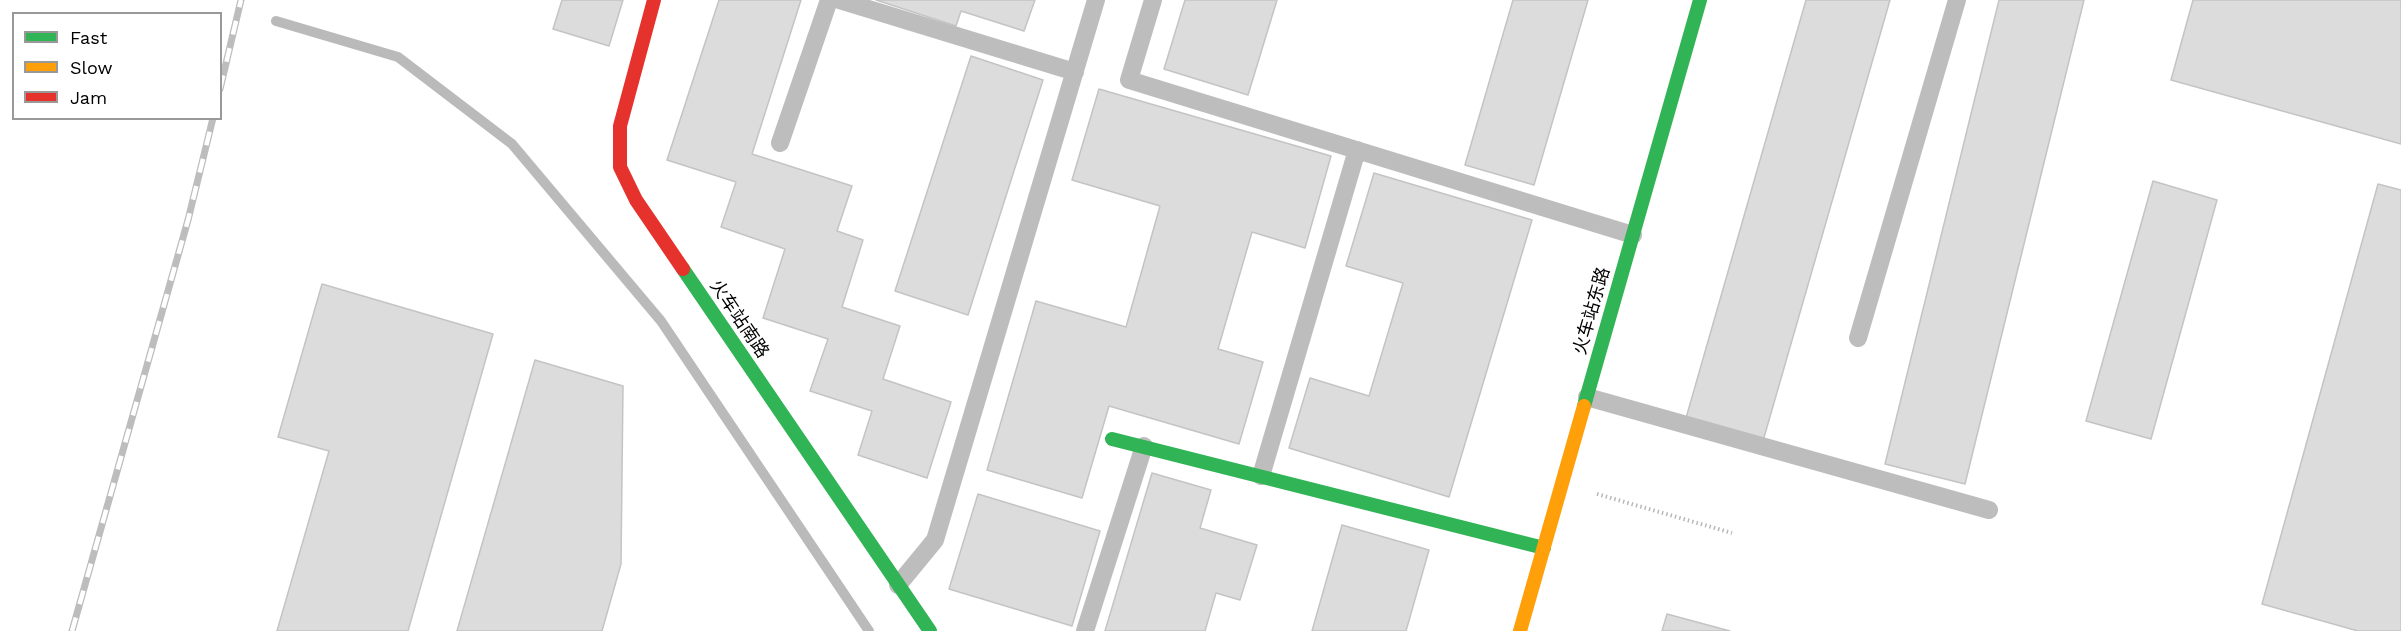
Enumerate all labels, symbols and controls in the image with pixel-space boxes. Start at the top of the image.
legend [12,12,222,120]
text: Fast [70,27,107,48]
text: Slow [70,57,113,78]
text: Jam [70,87,107,108]
street label: 火车站东路 [1569,265,1615,357]
street label: 火车站南路 [705,276,773,362]

